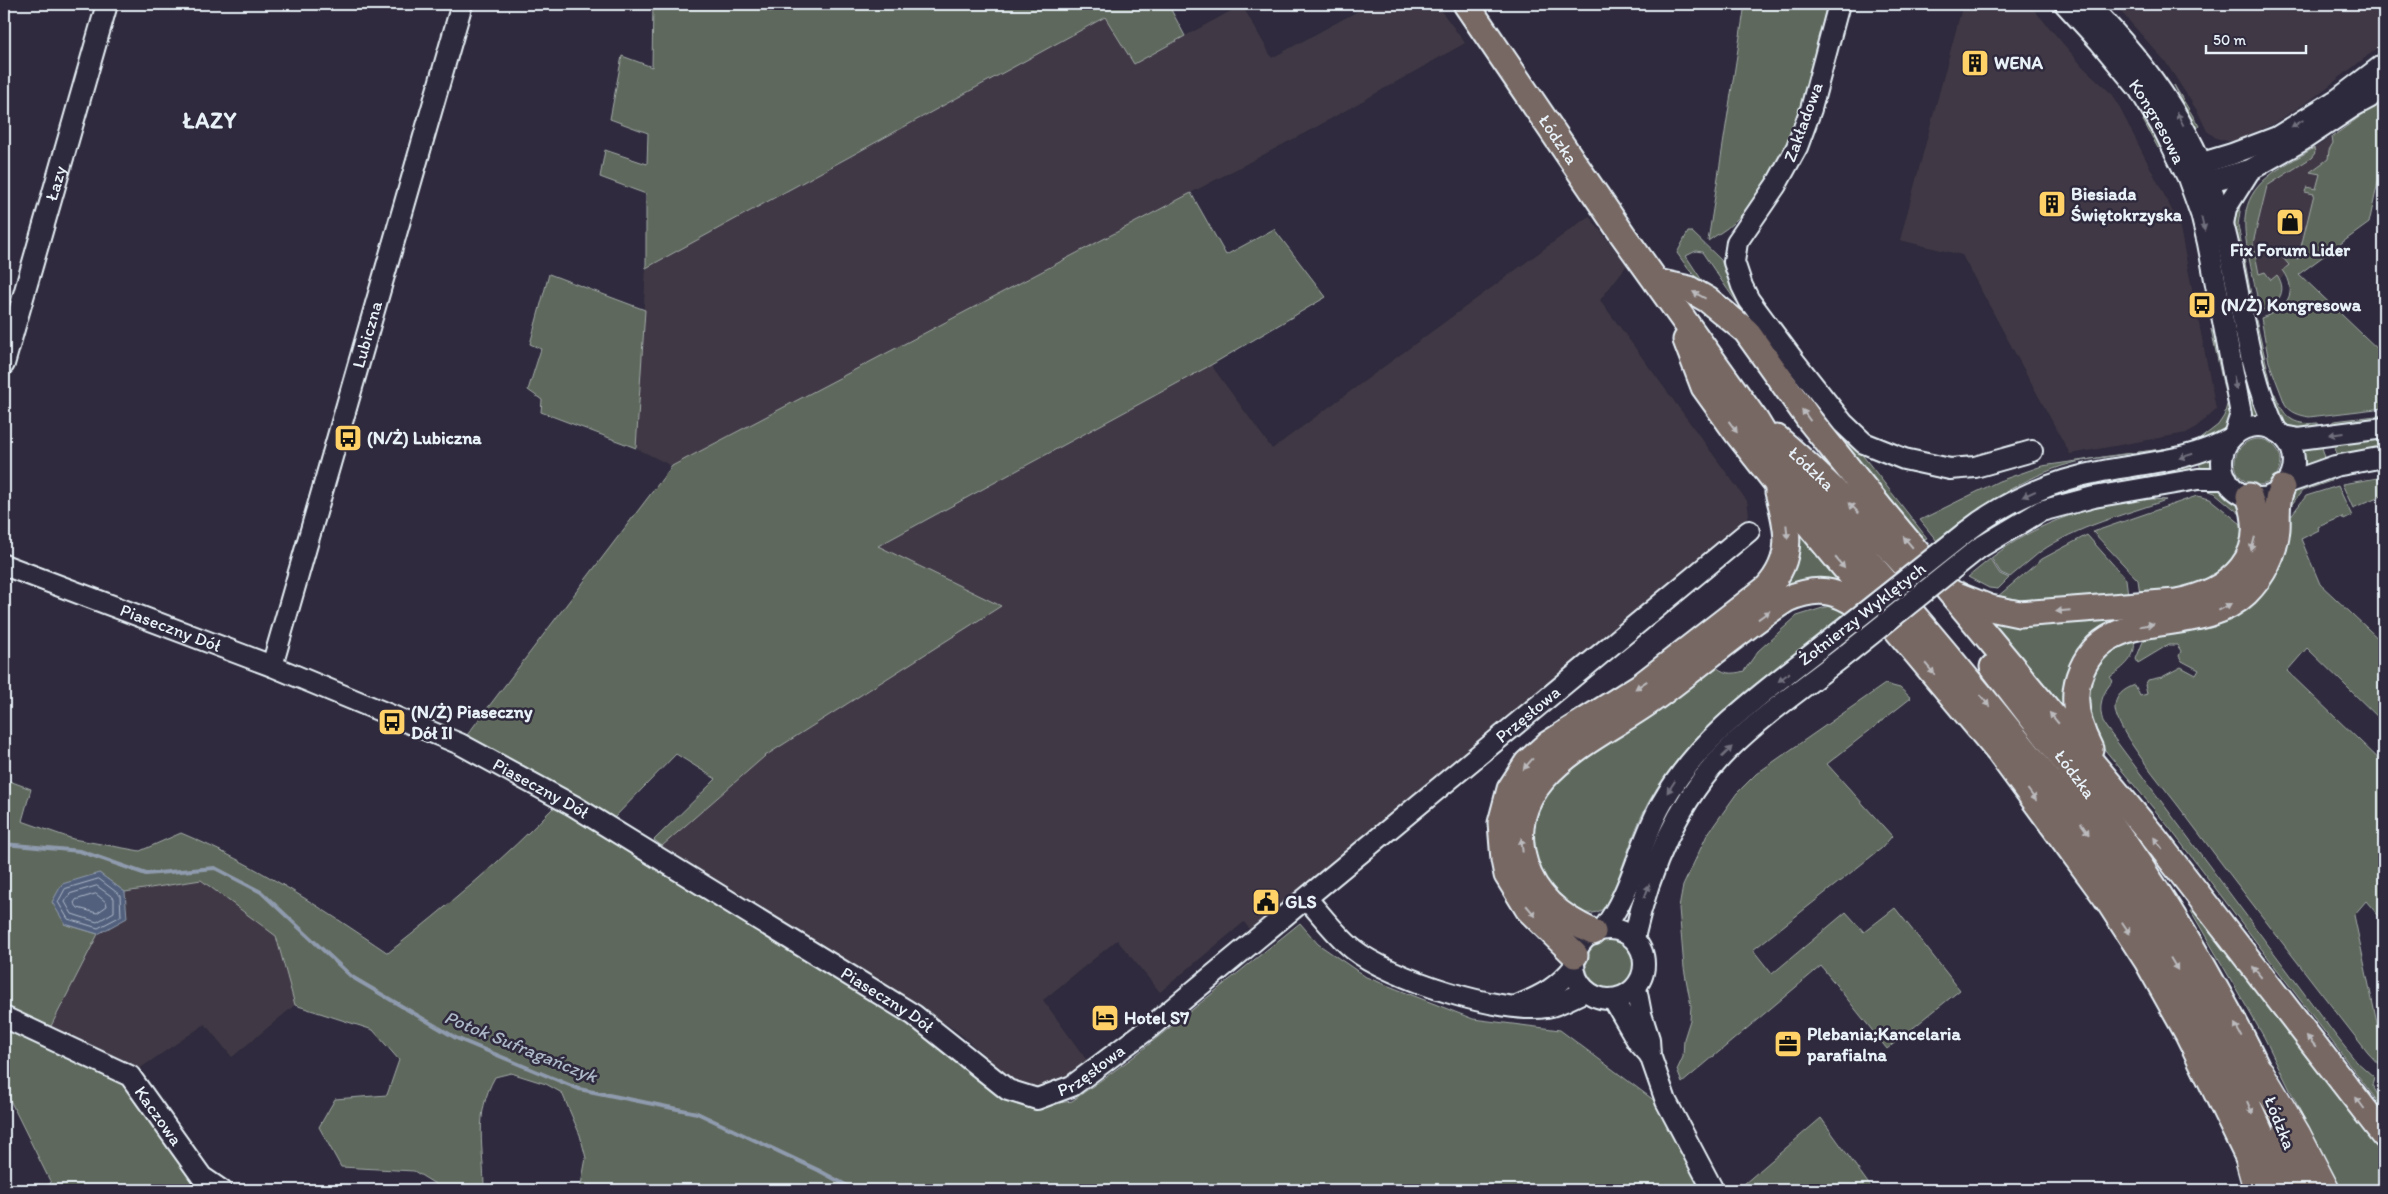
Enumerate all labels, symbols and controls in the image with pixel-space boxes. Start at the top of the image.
scale bar [2206,22,2306,54]
text: 50 m [2213,31,2246,49]
building icon: WENA [1960,48,1990,78]
place label: WENA [1994,52,2043,74]
street label: Kongresowa [2124,74,2190,168]
street label: Zakładowa [1778,78,1828,165]
district label: ŁAZY [182,107,237,134]
street label: Łódzka [1534,111,1583,169]
one-way arrow [2176,112,2184,127]
one-way arrow [2290,120,2303,129]
street label: Łazy [40,163,71,203]
place label: Biesiada Świętokrzyska [2071,183,2183,226]
building icon: Biesiada Świętokrzyska [2037,189,2067,219]
shop icon: Fix Forum Lider [2275,207,2305,237]
one-way arrow [2199,217,2207,232]
place label: Fix Forum Lider [2230,239,2351,261]
bus stop icon: (N/Ż) Kongresowa [2187,290,2217,320]
one-way arrow [1692,291,1707,299]
place label: (N/Ż) Kongresowa [2221,294,2362,316]
street label: Lubiczna [347,298,387,371]
one-way arrow [2232,376,2240,392]
one-way arrow [1801,409,1811,422]
one-way arrow [1727,420,1737,433]
bus stop icon: (N/Ż) Lubiczna [333,423,363,453]
place label: (N/Ż) Lubiczna [367,427,482,449]
one-way arrow [2328,430,2344,438]
street label: Łódzka [1784,442,1840,496]
one-way arrow [2179,453,2194,461]
one-way arrow [2022,490,2036,498]
one-way arrow [1848,502,1860,514]
one-way arrow [1783,524,1791,540]
one-way arrow [1903,535,1914,548]
one-way arrow [2248,536,2256,551]
one-way arrow [1835,556,1846,569]
street label: Żołnierzy Wyklętych [1794,557,1930,671]
street label: Piaseczny Dół [117,599,224,657]
one-way arrow [2219,602,2232,611]
one-way arrow [2055,608,2071,616]
one-way arrow [1757,609,1770,620]
one-way arrow [2140,621,2156,629]
one-way arrow [1925,662,1936,675]
one-way arrow [1777,672,1790,682]
one-way arrow [1634,680,1648,690]
street label: Przęsłowa [1491,681,1565,748]
one-way arrow [1980,694,1991,707]
place label: (N/Ż) Piaseczny Dół II [411,701,533,744]
bus stop icon: (N/Ż) Piaseczny Dół II [377,707,407,737]
one-way arrow [2049,711,2060,724]
street label: Łódzka [2050,745,2101,804]
one-way arrow [1721,746,1733,758]
street label: Piaseczny Dół [489,753,593,823]
one-way arrow [1523,757,1534,770]
one-way arrow [1667,781,1676,794]
one-way arrow [2027,788,2038,801]
one-way arrow [2080,822,2090,836]
one-way arrow [2153,836,2163,850]
one-way arrow [1518,837,1526,853]
one-way arrow [1644,884,1651,899]
public building icon: GLS [1251,887,1281,917]
place label: GLS [1285,891,1317,913]
one-way arrow [1525,905,1536,918]
one-way arrow [2121,921,2131,935]
one-way arrow [2170,958,2179,971]
street label: Piaseczny Dół [837,962,938,1037]
one-way arrow [2251,966,2262,979]
hotel icon: Hotel S7 [1090,1003,1120,1033]
water label: Potok Sufragańczyk [441,1005,602,1088]
place label: Hotel S7 [1124,1007,1189,1029]
place label: Plebania;Kancelaria parafialna [1806,1023,1961,1066]
one-way arrow [2234,1023,2242,1037]
office icon: Plebania;Kancelaria parafialna [1773,1029,1803,1059]
one-way arrow [2306,1035,2317,1048]
street label: Przęsłowa [1054,1039,1129,1101]
street label: Kaczowa [130,1082,188,1151]
street label: Łódzka [2259,1093,2301,1153]
one-way arrow [2355,1096,2365,1110]
one-way arrow [2246,1101,2254,1115]

